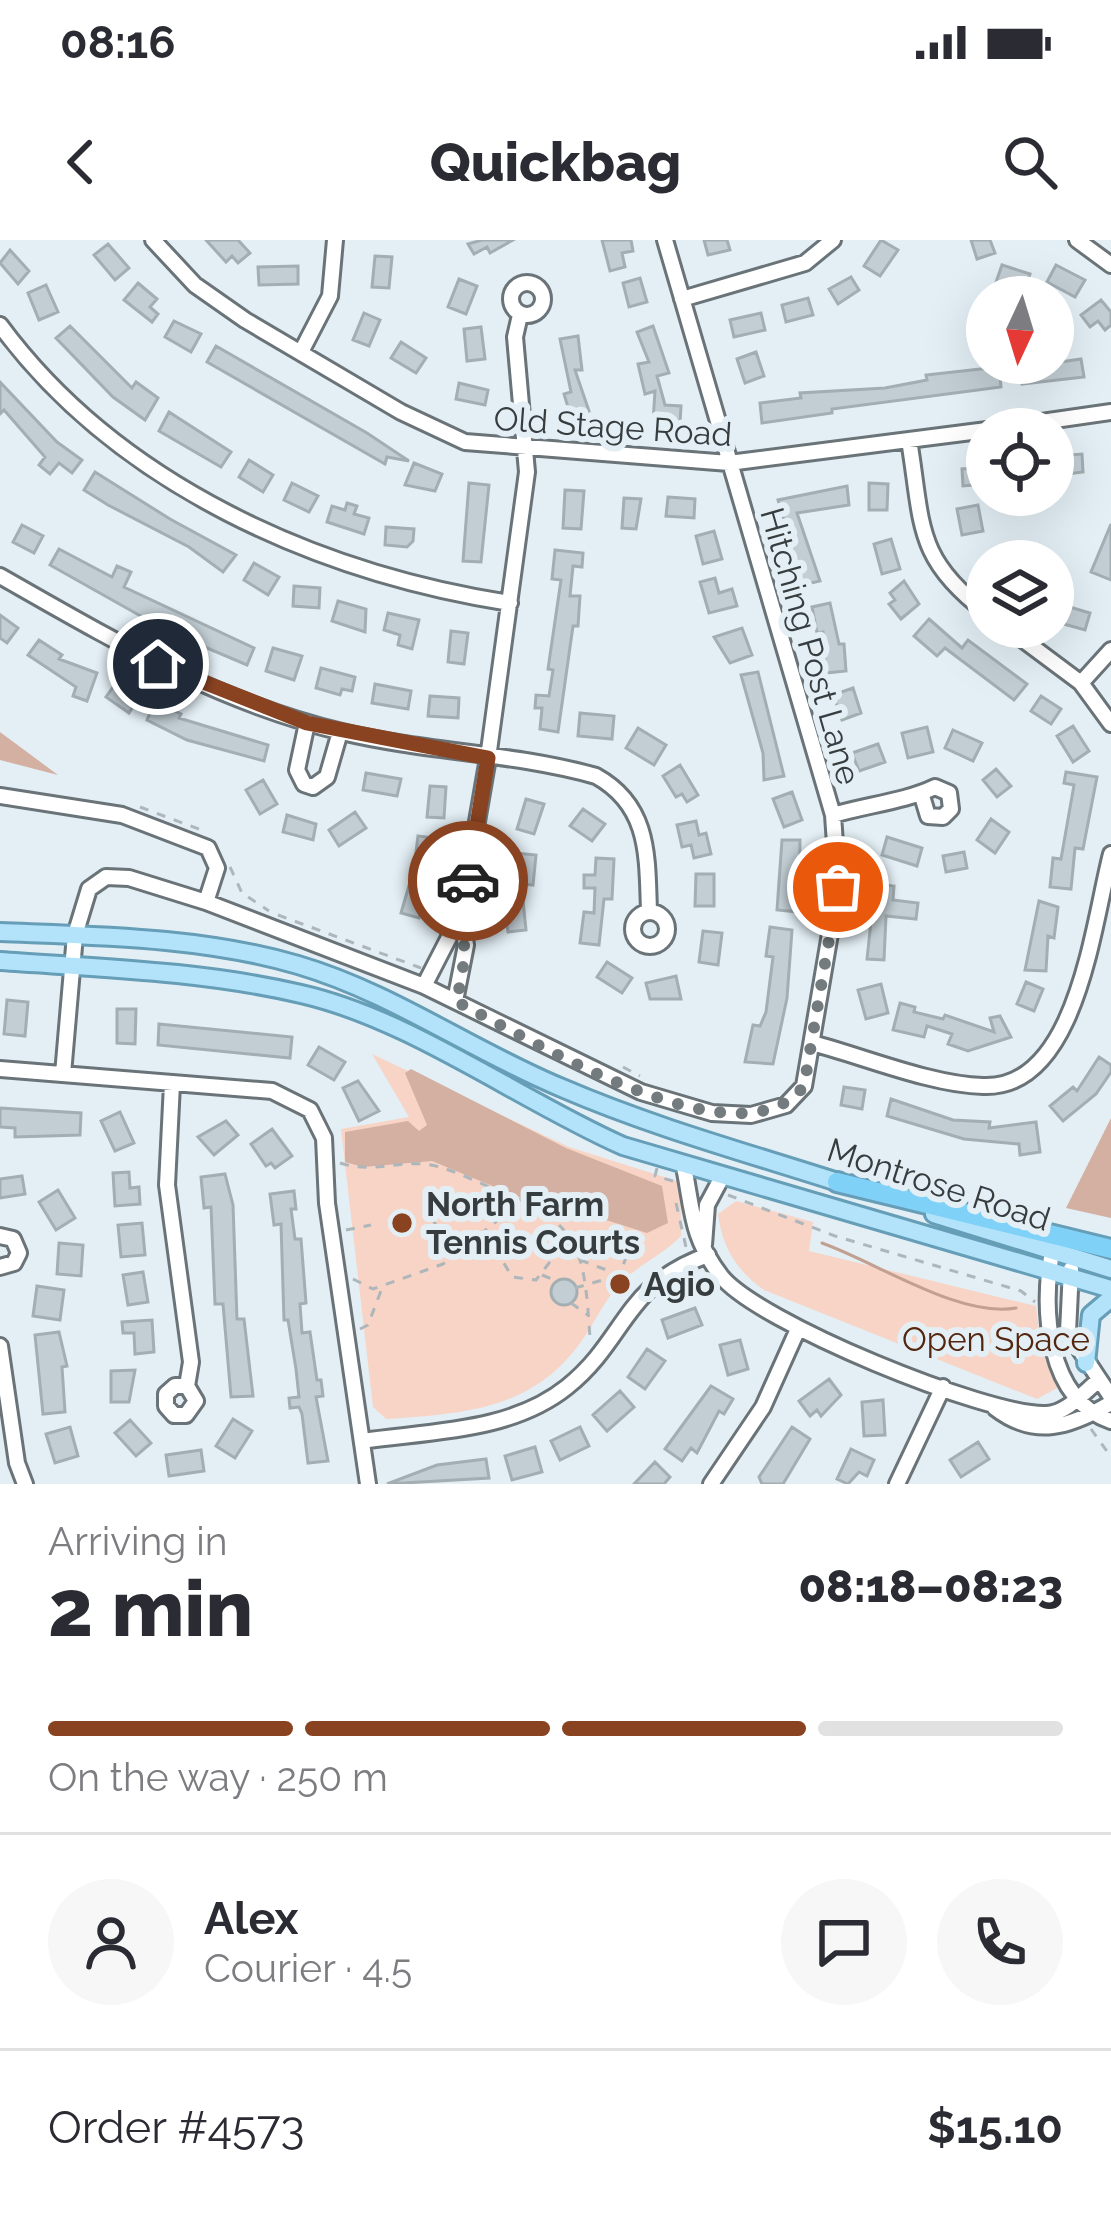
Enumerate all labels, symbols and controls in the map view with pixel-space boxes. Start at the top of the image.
text: 08:16 [60,16,175,69]
icon: back [48,129,114,195]
icon: search [997,129,1063,195]
text: Quickbag [430,130,681,194]
north arrow [966,276,1074,384]
map controls [966,276,1074,648]
street label: Old Stage Road [492,399,733,454]
button: locate [966,408,1074,516]
street label: Hitching Post Lane [752,503,869,789]
button: layers [966,540,1074,648]
pin [107,613,209,715]
icon: home [125,631,191,697]
courier [408,821,528,941]
pin [787,836,889,938]
icon: car [435,848,501,914]
icon: bag [805,854,871,920]
street label: Montrose Road [822,1130,1055,1239]
place label: North Farm Tennis Courts [426,1185,640,1262]
marker: North Farm Tennis Courts [389,1210,415,1236]
place label: Agio [644,1265,715,1304]
marker: Agio [607,1271,633,1297]
park label: Open Space [902,1320,1090,1359]
text: Arriving in [48,1518,228,1564]
text: 08:18–08:23 [798,1560,1063,1613]
text: 2 min [48,1563,253,1654]
text: On the way · 250 m [48,1754,388,1800]
button: person [48,1879,174,2005]
button: chat [781,1879,907,2005]
button: phone [937,1879,1063,2005]
text: Alex [204,1892,298,1945]
text: Courier · 4.5 [204,1945,412,1991]
text: Order #4573 [48,2101,305,2154]
text: $15.10 [927,2101,1063,2154]

